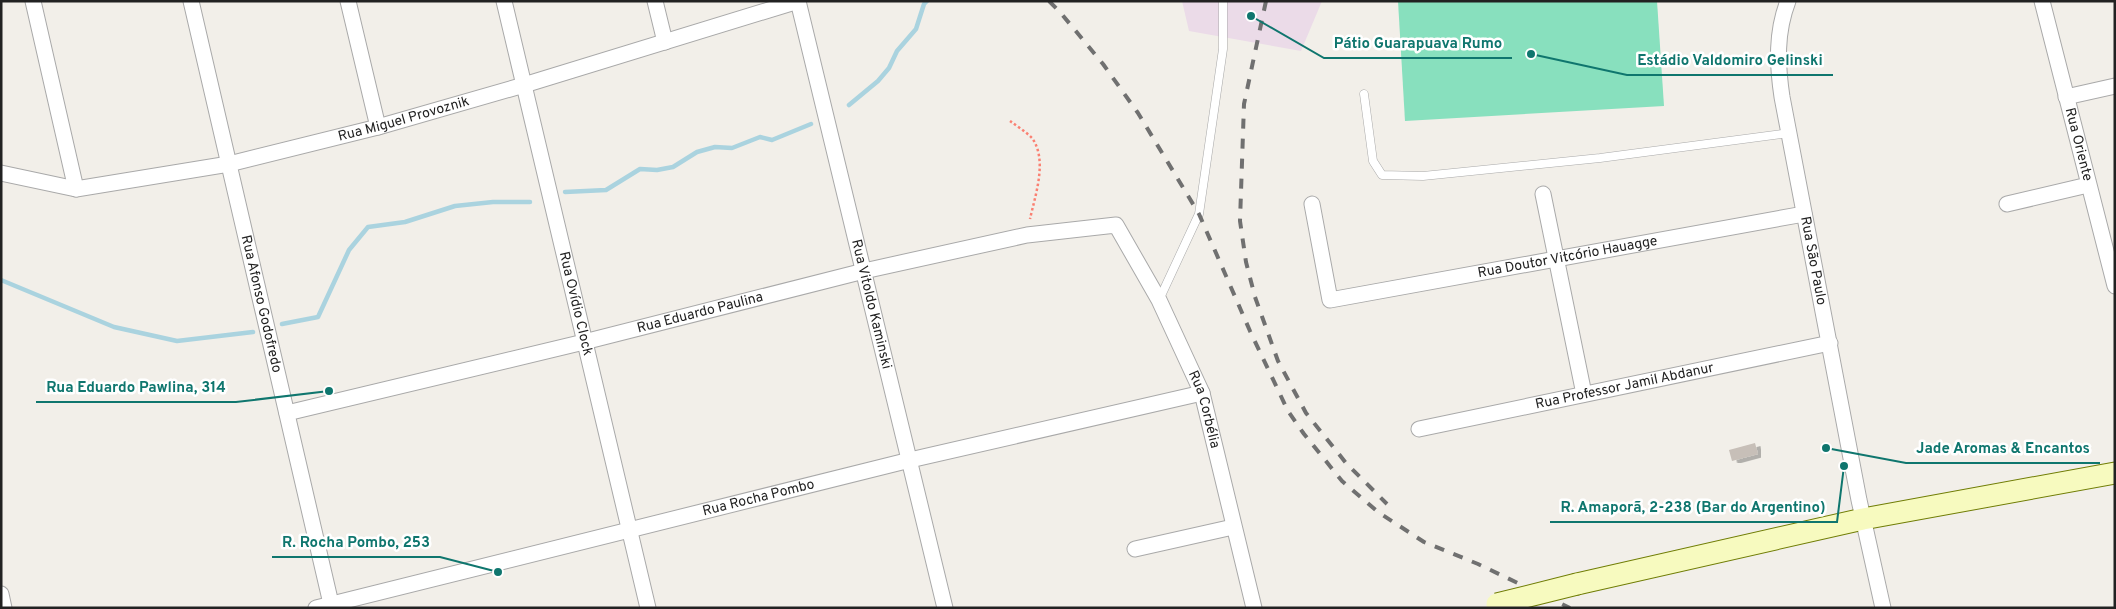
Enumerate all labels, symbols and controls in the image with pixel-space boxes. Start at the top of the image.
callout: Pátio Guarapuava Rumo [1324,28,1512,58]
text: Pátio Guarapuava Rumo [1334,35,1502,54]
callout: Estádio Valdomiro Gelinski [1627,45,1833,75]
text: Estádio Valdomiro Gelinski [1637,52,1823,71]
street label: Rua Miguel Provoznik [336,93,471,145]
street label: Rua Oriente [2061,106,2096,183]
street label: Rua São Paulo [1796,215,1830,307]
street label: Rua Doutor Vitcório Hauagge [1476,232,1659,282]
street label: Rua Afonso Godofredo [237,234,286,375]
street label: Rua Vitoldo Kaminski [848,238,895,371]
street label: Rua Ovídio Clock [555,250,596,357]
street label: Rua Eduardo Paulina [635,288,765,337]
street label: Rua Professor Jamil Abdanur [1534,359,1716,413]
street label: Rua Corbélia [1184,368,1224,450]
callout: Rua Eduardo Pawlina, 314 [36,372,236,402]
text: Rua Eduardo Pawlina, 314 [46,379,226,398]
callout: Jade Aromas & Encantos [1906,433,2100,463]
text: Jade Aromas & Encantos [1916,440,2090,459]
street label: Rua Rocha Pombo [701,476,816,520]
callout: R. Amaporã, 2-238 (Bar do Argentino) [1550,492,1837,522]
text: R. Amaporã, 2-238 (Bar do Argentino) [1560,499,1826,518]
callout: R. Rocha Pombo, 253 [272,527,440,557]
text: R. Rocha Pombo, 253 [282,534,430,553]

